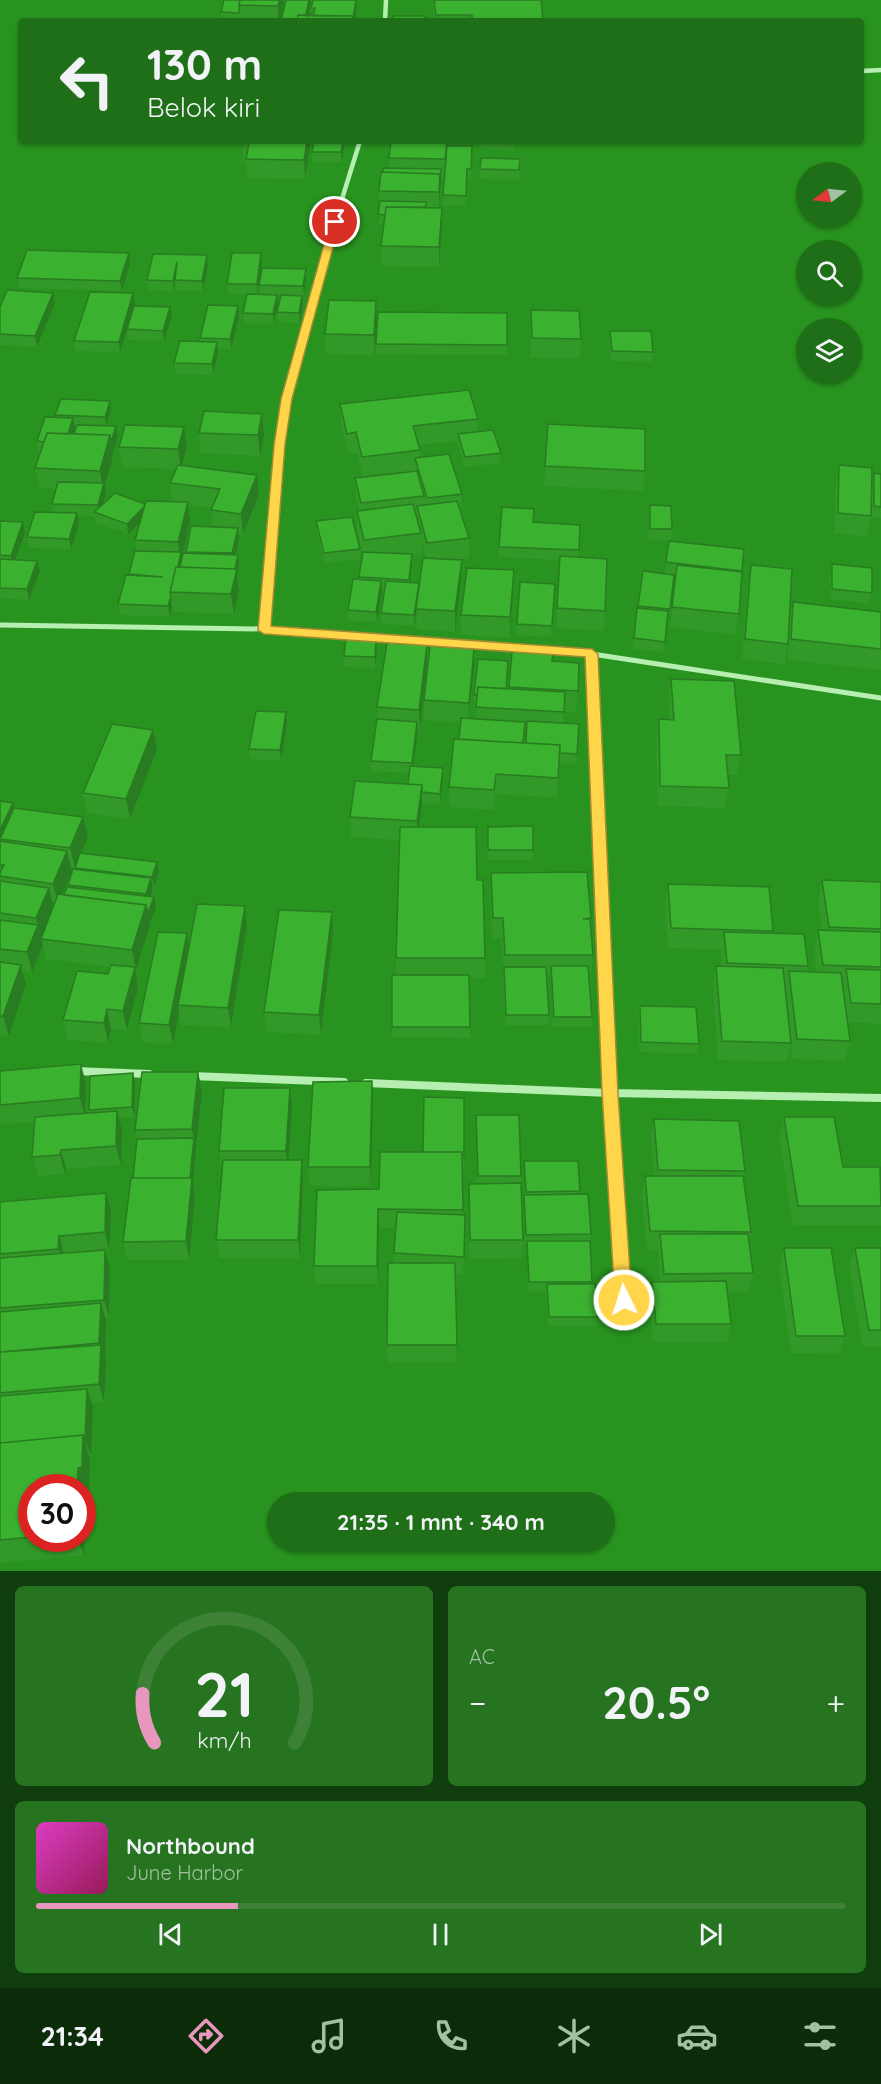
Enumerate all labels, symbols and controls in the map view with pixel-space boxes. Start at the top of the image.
text: 130 m [147,38,262,91]
icon: left [48,42,126,120]
text: Belok kiri [147,90,260,124]
north arrow [796,162,862,228]
map controls [796,162,862,384]
pin [309,196,360,247]
icon: arrive [318,205,351,238]
button: search [796,240,862,306]
button: layers [796,318,862,384]
position arrow [592,1268,656,1332]
speed limit sign: 30 [18,1474,96,1552]
text: 21:35 · 1 mnt · 340 m [337,1508,545,1536]
text: AC [469,1644,495,1669]
text: 21 [194,1655,254,1733]
text: 20.5° [602,1674,710,1730]
text: − [469,1682,486,1723]
text: + [826,1682,845,1723]
text: km/h [197,1727,251,1753]
text: Northbound [126,1832,255,1860]
text: June Harbor [126,1860,243,1885]
icon: previous [154,1918,187,1951]
icon: pause [424,1918,457,1951]
icon: next [694,1918,727,1951]
icon: directions [185,2015,227,2057]
icon: music [308,2015,350,2057]
icon: phone [430,2015,472,2057]
icon: climate [553,2015,595,2057]
icon: car [676,2015,718,2057]
icon: filters [799,2015,841,2057]
text: 21:34 [40,2019,104,2053]

